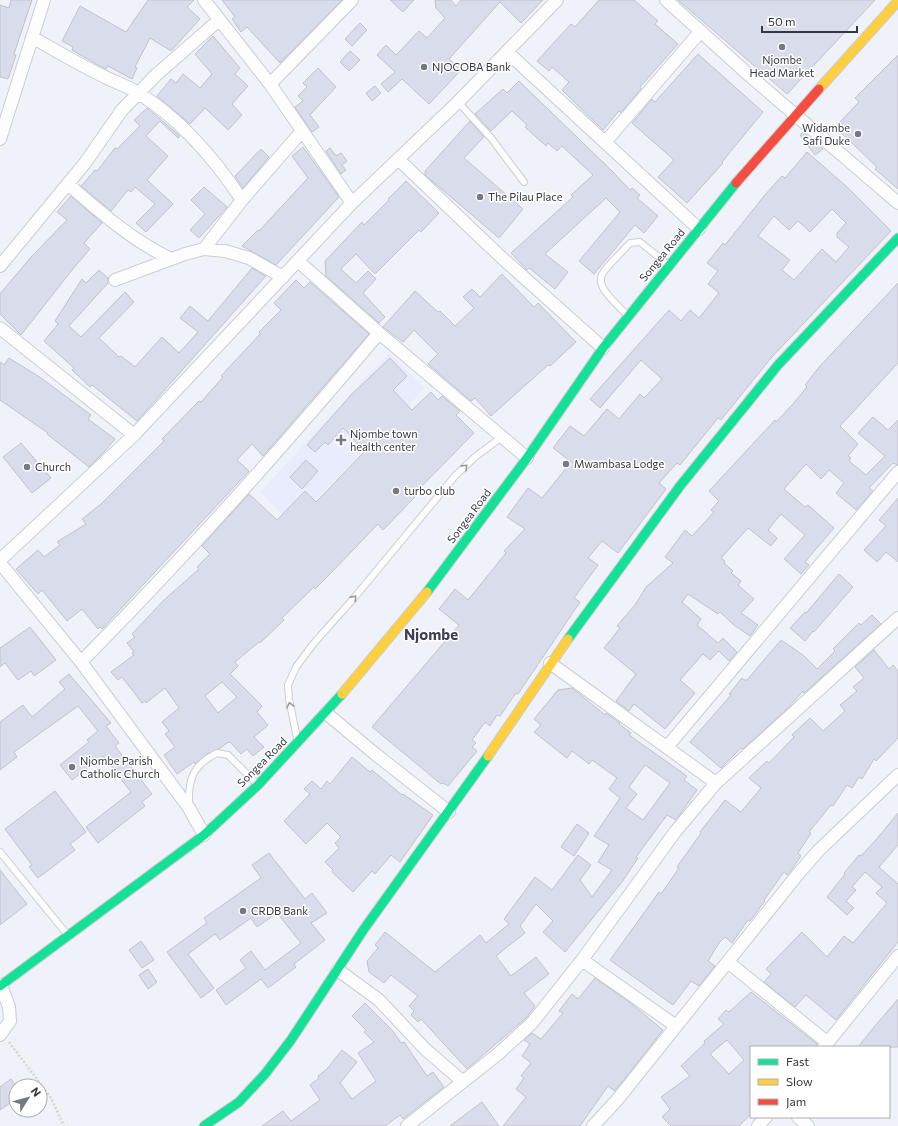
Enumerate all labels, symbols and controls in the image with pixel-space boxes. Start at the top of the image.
scale bar [762,8,857,34]
text: 50 m [768,14,796,28]
marker: Njombe Head Market [777,42,787,52]
place label: Njombe Head Market [750,53,815,79]
place label: NJOCOBA Bank [432,60,511,74]
marker: NJOCOBA Bank [419,62,429,72]
place label: Widambe Safi Duke [802,121,850,147]
marker: Widambe Safi Duke [853,129,863,139]
place label: The Pilau Place [488,190,563,203]
marker: The Pilau Place [475,192,485,202]
street label: Songea Road [636,226,687,284]
place label: Njombe town health center [350,427,418,453]
marker: Njombe town health center [335,434,347,446]
place label: Mwambasa Lodge [574,457,664,470]
marker: Mwambasa Lodge [561,459,571,469]
place label: Church [35,460,71,473]
marker: Church [22,462,32,472]
one-way arrow [460,464,468,472]
place label: turbo club [404,484,455,497]
marker: turbo club [391,486,401,496]
street label: Songea Road [444,486,493,545]
one-way arrow [349,595,356,602]
district label: Njombe [404,625,458,643]
one-way arrow [286,702,295,708]
street label: Songea Road [234,734,289,789]
place label: Njombe Parish Catholic Church [80,754,160,780]
marker: Njombe Parish Catholic Church [67,762,77,772]
place label: CRDB Bank [251,904,308,917]
marker: CRDB Bank [238,906,248,916]
legend [750,1046,890,1118]
text: Fast [786,1054,809,1068]
text: Slow [786,1074,813,1088]
north arrow [8,1078,48,1118]
text: N [29,1084,44,1099]
text: Jam [786,1094,806,1109]

